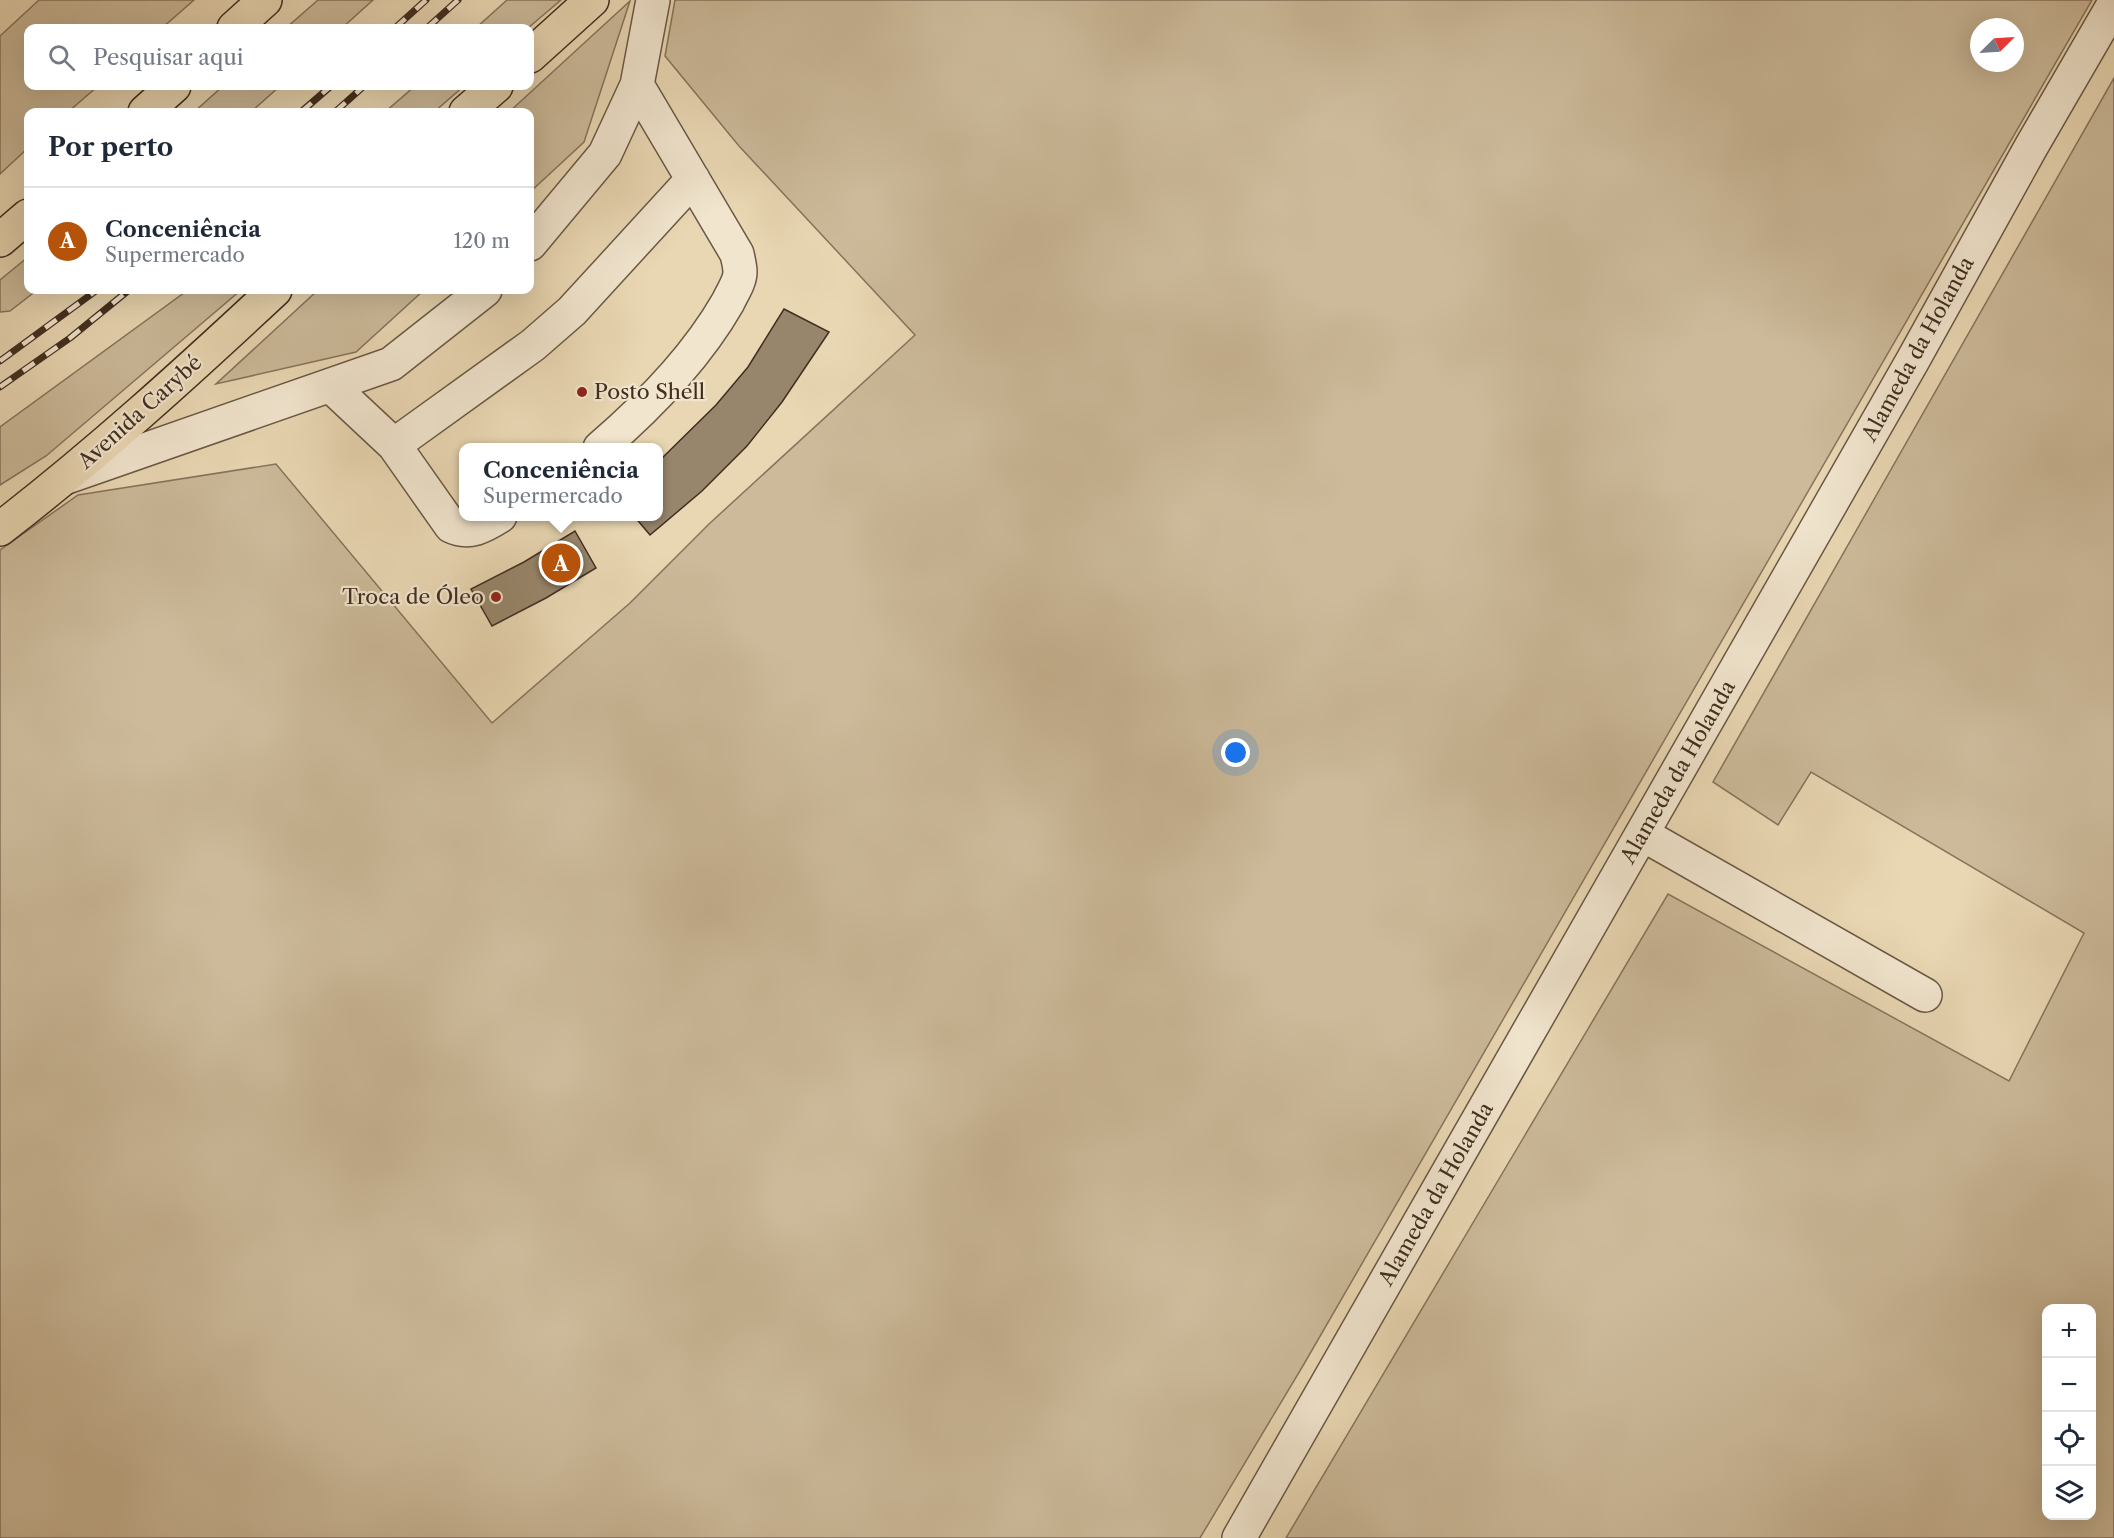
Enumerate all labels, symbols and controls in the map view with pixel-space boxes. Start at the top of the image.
north arrow [1970,18,2024,72]
search box [24,24,534,90]
icon: search [45,41,78,74]
text: Pesquisar aqui [93,44,243,71]
text: Por perto [48,131,173,163]
text: Conceniência [105,216,261,243]
text: A [60,229,75,253]
text: 120 m [453,229,510,253]
text: Supermercado [105,243,245,267]
street label: Alameda da Holanda [1856,251,1979,446]
street label: Avenida Carybé [72,350,207,474]
place label: Posto Shell [594,379,705,404]
marker: Posto Shell [575,385,589,399]
popup [459,443,663,521]
text: Conceniência [483,457,639,484]
text: Supermercado [483,484,623,508]
pin: A [542,540,580,586]
place label: Troca de Óleo [342,584,484,609]
marker: Troca de Óleo [489,590,503,604]
street label: Alameda da Holanda [1614,675,1741,869]
your location [1221,738,1250,767]
street label: Alameda da Holanda [1372,1097,1499,1291]
map controls [2042,1304,2096,1520]
button: + [2042,1304,2096,1358]
button: − [2042,1358,2096,1412]
button: locate [2042,1412,2096,1466]
button: layers [2042,1466,2096,1520]

